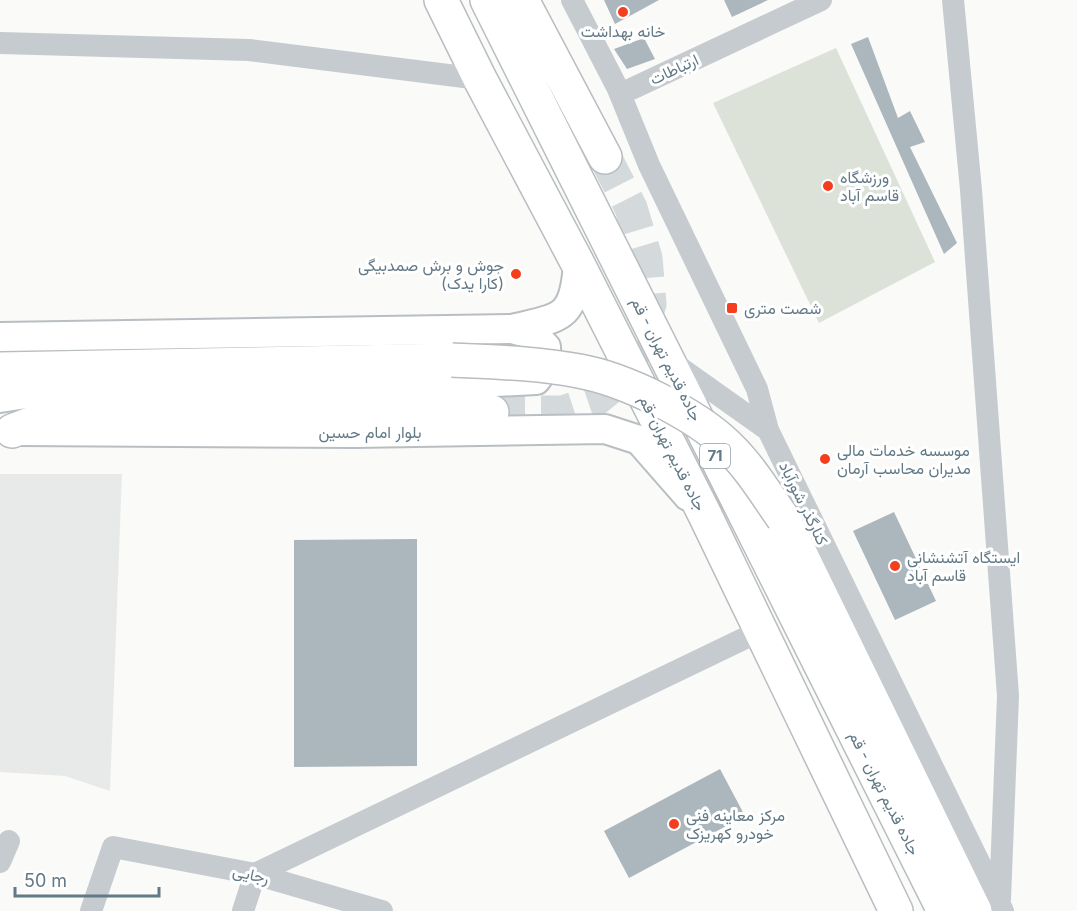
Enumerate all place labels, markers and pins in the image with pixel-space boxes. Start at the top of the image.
marker: خانه بهداشت [616,5,630,19]
place label: خانه بهداشت [581,21,666,42]
place label: ورزشگاه قاسم آباد [840,167,899,206]
marker: ورزشگاه قاسم آباد [821,179,835,193]
place label: جوش و برش صمدبیگی (کارا یدک) [358,255,504,294]
marker: جوش و برش صمدبیگی (کارا یدک) [509,267,523,281]
place label: شصت متری [744,298,821,319]
marker: شصت متری [725,301,739,315]
place label: موسسه خدمات مالی مدیران محاسب آرمان [837,440,971,479]
marker: موسسه خدمات مالی مدیران محاسب آرمان [818,452,832,466]
place label: ایستگاه آتشنشانی قاسم آباد [907,547,1020,586]
marker: ایستگاه آتشنشانی قاسم آباد [888,559,902,573]
place label: مرکز معاینه فنی خودرو کهریزک [686,805,785,844]
marker: مرکز معاینه فنی خودرو کهریزک [667,817,681,831]

